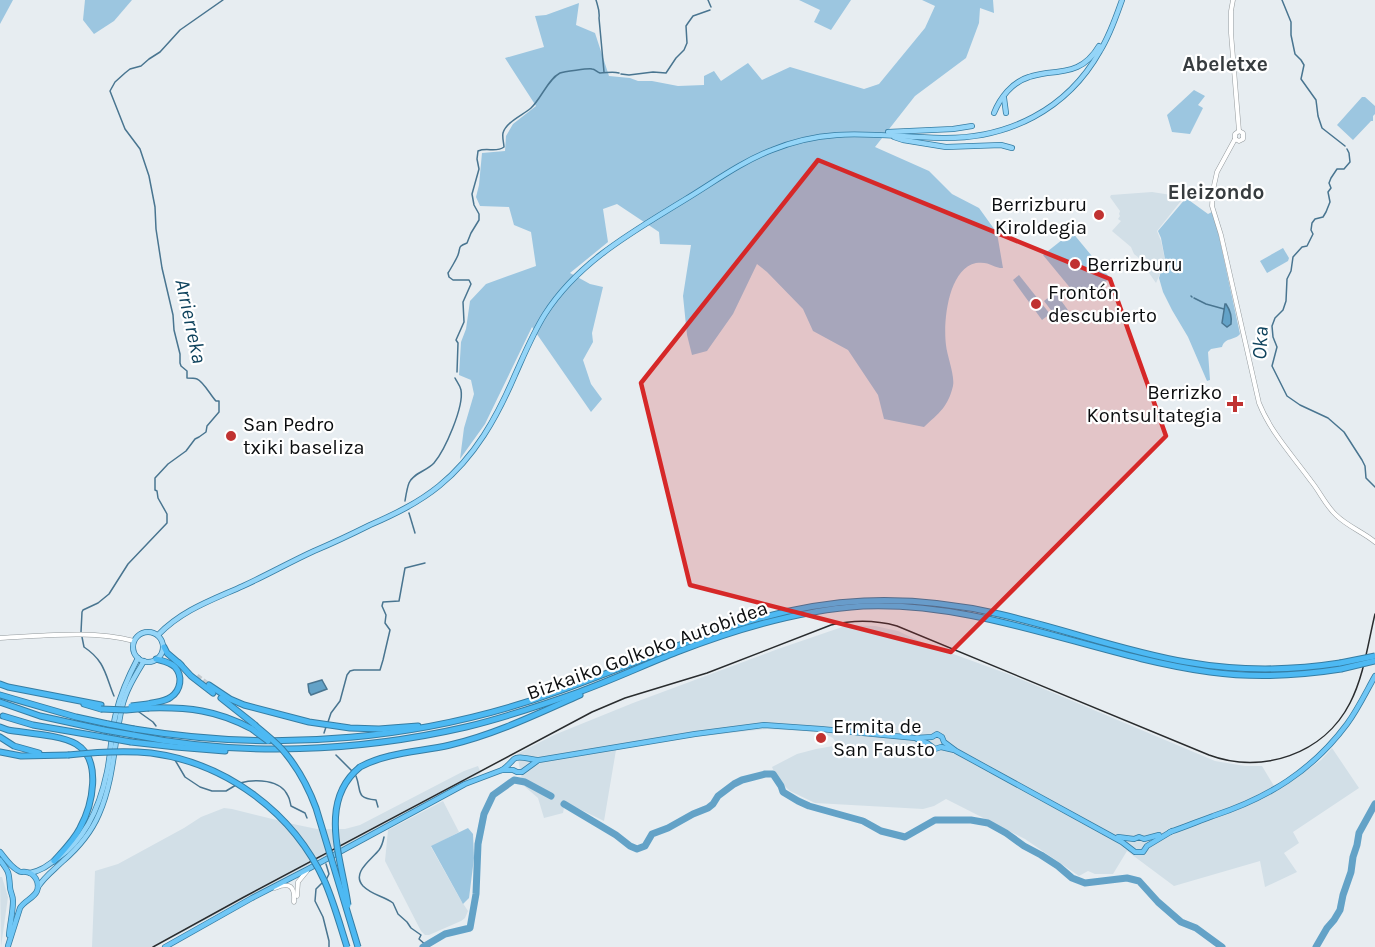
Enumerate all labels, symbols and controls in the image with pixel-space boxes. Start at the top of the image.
district label: Abeletxe [1182,52,1268,76]
district label: Eleizondo [1168,180,1264,204]
place label: Berrizburu Kiroldegia [991,193,1087,239]
marker: Berrizburu Kiroldegia [1092,208,1106,222]
place label: Berrizburu [1087,253,1183,276]
marker: Berrizburu [1068,257,1082,271]
water label: Arrierreka [170,276,212,366]
place label: Frontón descubierto [1048,281,1157,327]
marker: Frontón descubierto [1029,297,1043,311]
water label: Oka [1247,326,1273,360]
place label: Berrizko Kontsultategia [1087,381,1222,427]
marker: Berrizko Kontsultategia [1226,395,1244,413]
place label: San Pedro txiki baseliza [243,413,364,459]
marker: San Pedro txiki baseliza [224,429,238,443]
street label: Bizkaiko Golkoko Autobidea [524,596,771,705]
place label: Ermita de San Fausto [833,715,935,761]
marker: Ermita de San Fausto [814,731,828,745]

